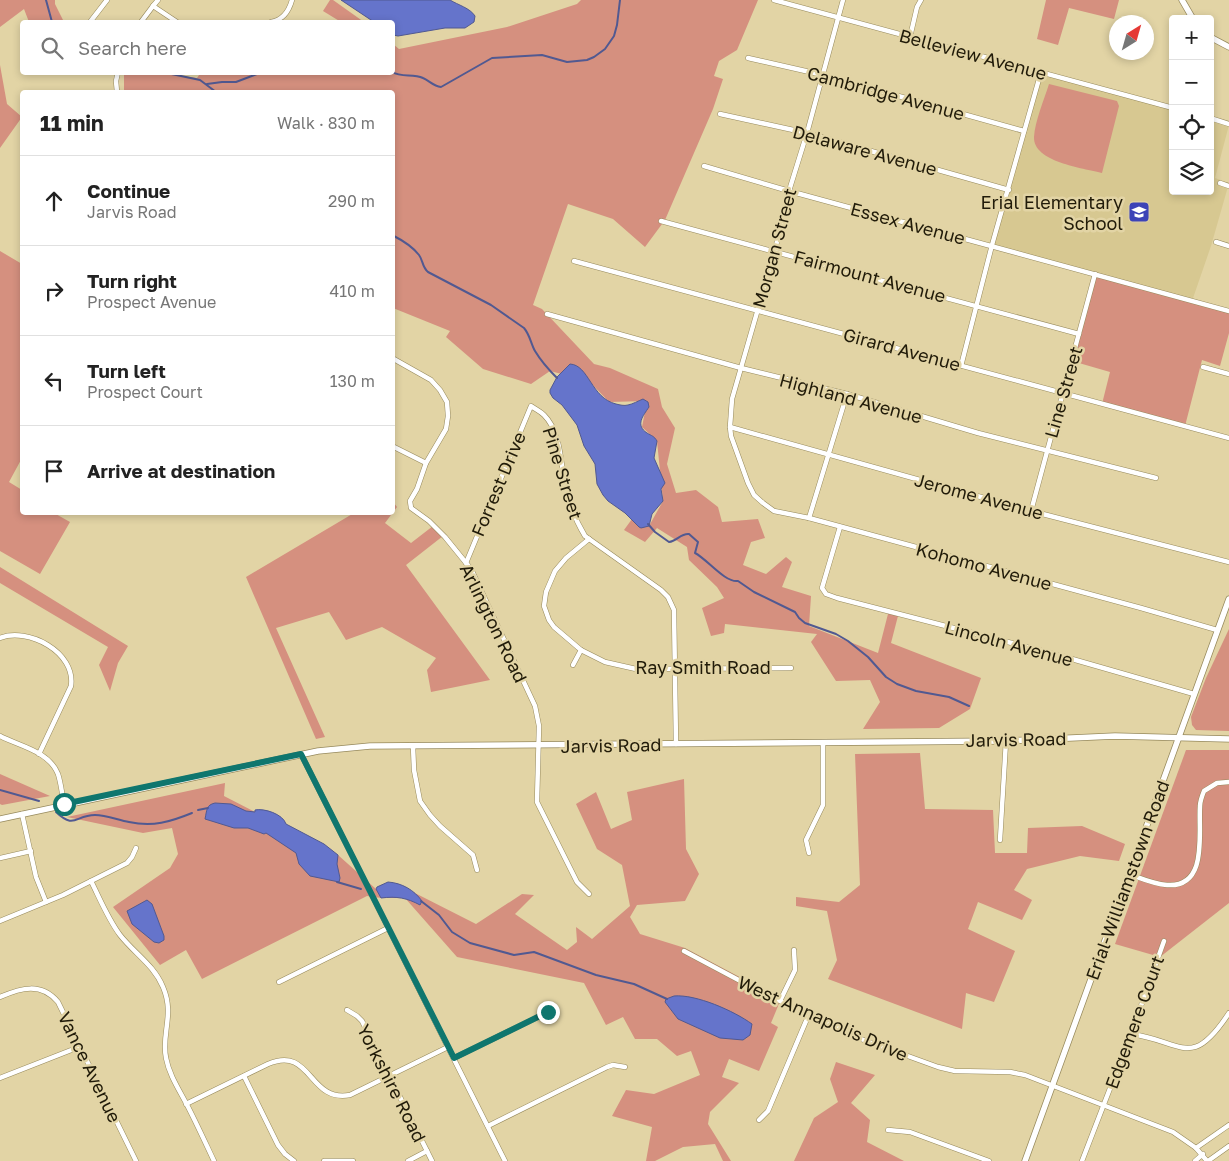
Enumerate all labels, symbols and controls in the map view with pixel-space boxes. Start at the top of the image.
north arrow [1109,15,1154,60]
map controls [1169,15,1214,195]
button: + [1169,15,1214,60]
search box [20,20,395,75]
street label: Belleview Avenue [897,24,1049,84]
icon: search [38,34,66,62]
text: Search here [78,36,187,59]
button: − [1169,60,1214,105]
street label: Cambridge Avenue [805,61,967,125]
button: locate [1169,105,1214,150]
text: 11 min [40,110,104,136]
text: Walk · 830 m [277,113,375,133]
street label: Delaware Avenue [790,120,940,180]
button: layers [1169,150,1214,195]
text: Continue [87,179,170,202]
street label: Morgan Street [747,186,801,310]
icon: ahead [40,187,68,215]
text: 290 m [328,191,375,211]
place label: Erial Elementary School [980,191,1123,234]
street label: Essex Avenue [848,197,968,249]
school or university icon: Erial Elementary School [1127,200,1151,224]
text: Jarvis Road [87,202,177,222]
street label: Fairmount Avenue [792,245,948,307]
text: Turn right [87,269,177,292]
icon: right [40,277,68,305]
text: 410 m [329,281,375,301]
text: Prospect Avenue [87,292,216,312]
street label: Girard Avenue [841,323,963,375]
street label: Line Street [1039,344,1087,440]
text: Turn left [87,359,166,382]
icon: left [40,367,68,395]
street label: Highland Avenue [777,368,925,428]
text: 130 m [330,371,375,391]
text: Prospect Court [87,382,203,402]
street label: Pine Street [538,424,588,522]
street label: Forrest Drive [466,428,530,540]
icon: arrive [40,457,68,485]
text: Arrive at destination [87,459,275,482]
street label: Jerome Avenue [912,468,1046,524]
street label: Kohomo Avenue [914,537,1054,595]
street label: Arlington Road [456,560,532,686]
street label: Lincoln Avenue [943,615,1075,671]
street label: Ray Smith Road [635,656,771,678]
street label: Jarvis Road [965,727,1067,751]
street label: Jarvis Road [560,733,662,757]
street label: Erial-Williamstown Road [1081,777,1173,983]
route start [53,793,76,816]
street label: Edgemere Court [1100,952,1168,1092]
street label: West Annapolis Drive [735,971,911,1065]
route end [537,1001,560,1024]
street label: Vance Avenue [54,1008,126,1126]
street label: Yorkshire Road [353,1020,431,1146]

